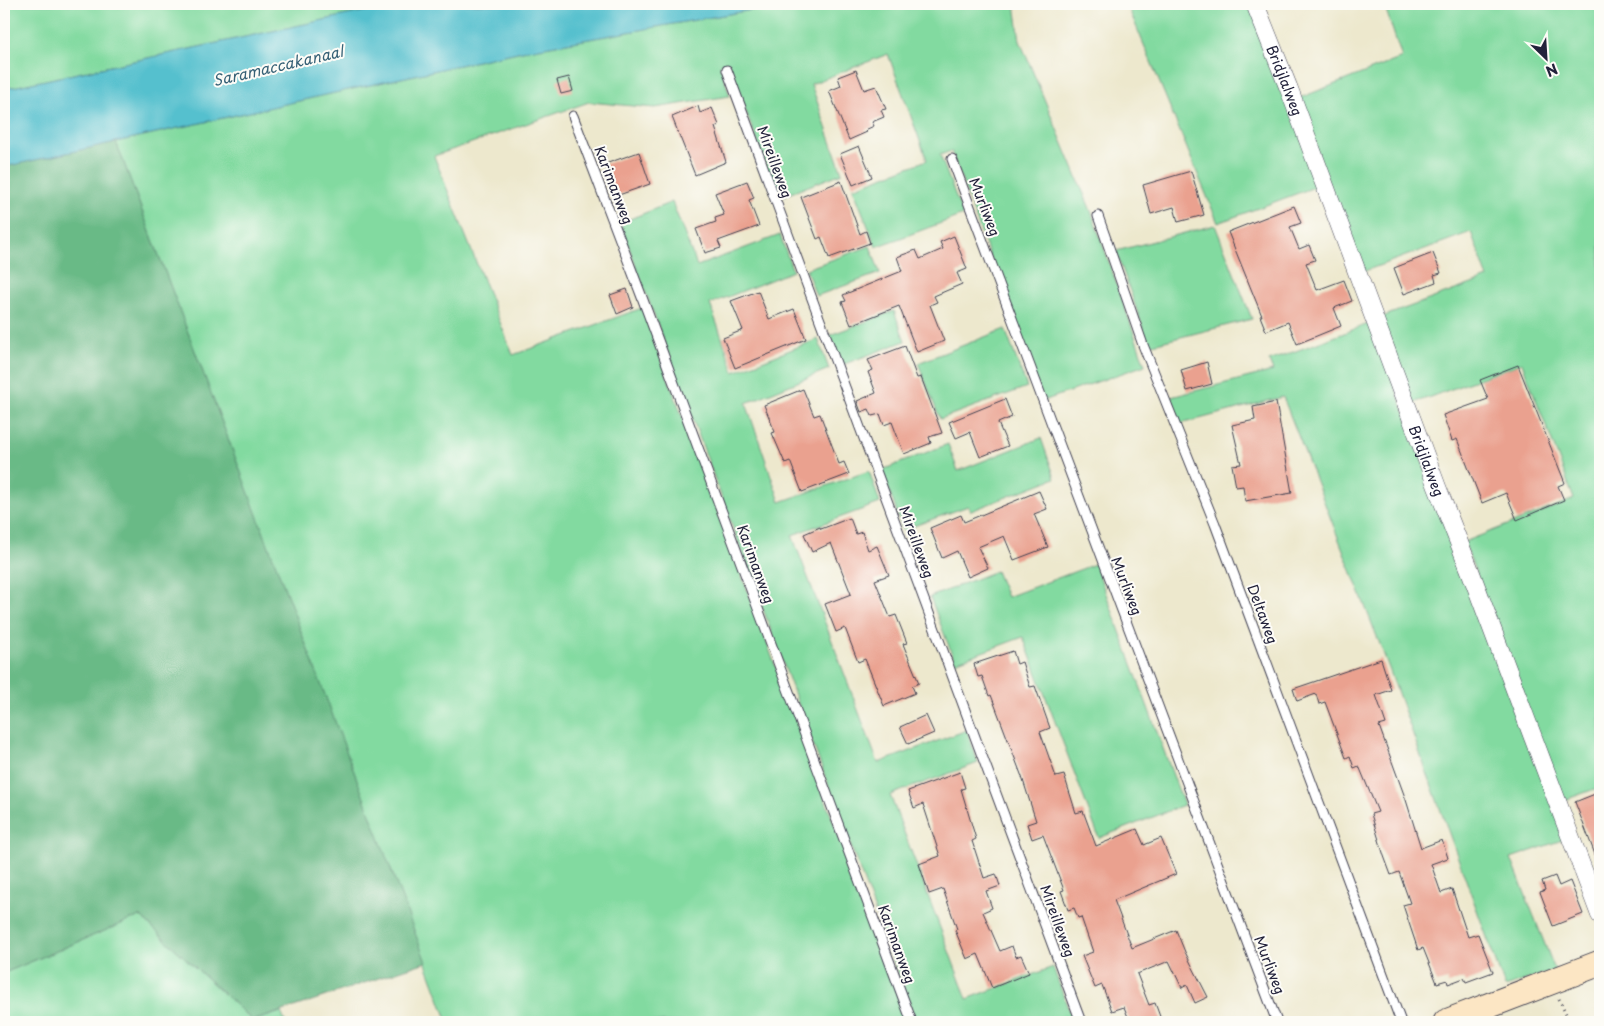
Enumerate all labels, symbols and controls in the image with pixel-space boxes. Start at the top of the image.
north arrow [1522,32,1572,82]
water label: Saramaccakanaal [211,38,348,91]
street label: Bridjlalweg [1262,42,1309,119]
text: N [1542,58,1561,82]
street label: Mireilleweg [752,123,798,201]
street label: Karimanweg [589,142,639,228]
street label: Murliweg [964,175,1006,239]
street label: Bridjlalweg [1404,422,1450,499]
street label: Mireilleweg [894,503,940,581]
street label: Karimanweg [732,521,780,607]
street label: Murliweg [1106,554,1148,618]
street label: Deltaweg [1242,581,1284,647]
street label: Mireilleweg [1035,882,1081,960]
street label: Karimanweg [873,901,921,987]
street label: Murliweg [1249,933,1291,997]

